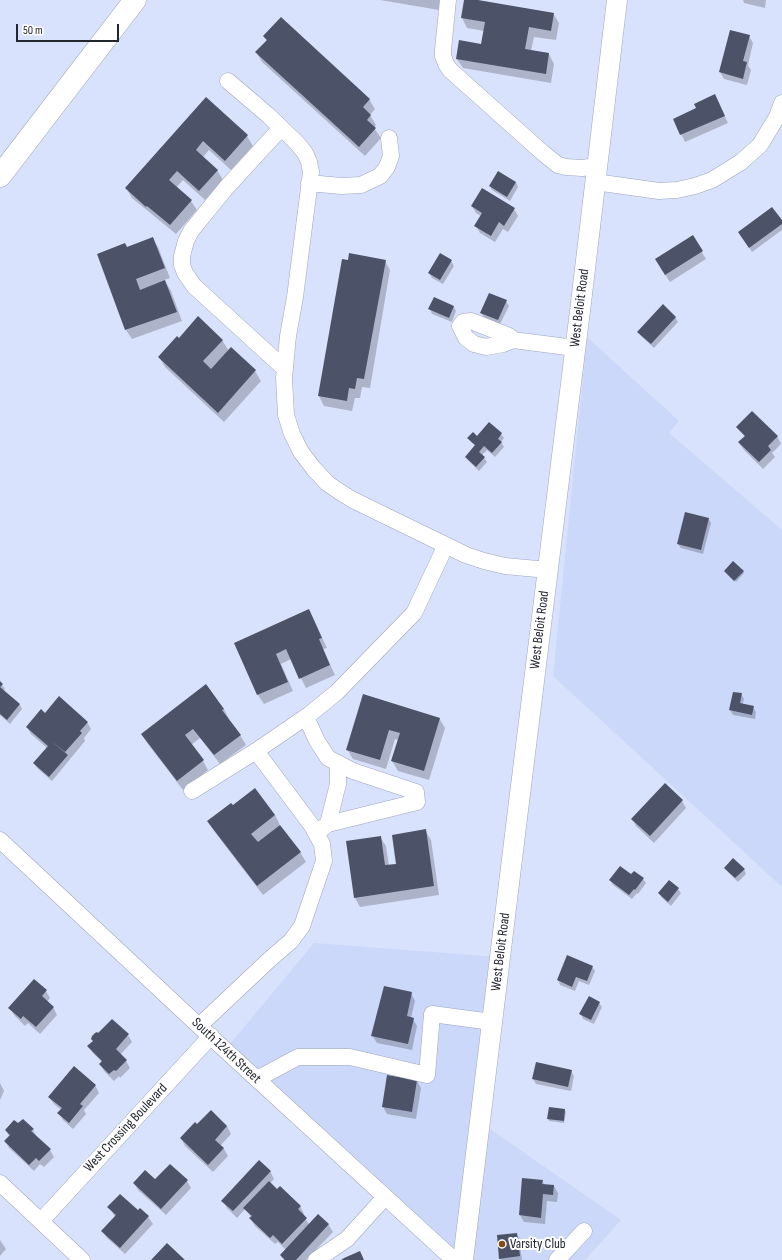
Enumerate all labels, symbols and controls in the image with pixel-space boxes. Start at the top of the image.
scale bar [18,16,121,42]
text: 50 m [23,23,43,38]
street label: West Beloit Road [567,268,593,348]
street label: West Beloit Road [527,590,553,670]
street label: West Beloit Road [488,912,514,992]
street label: South 124th Street [188,1015,264,1087]
street label: West Crossing Boulevard [81,1080,171,1176]
place label: Varsity Club [510,1236,566,1252]
marker: Varsity Club [497,1239,507,1249]

